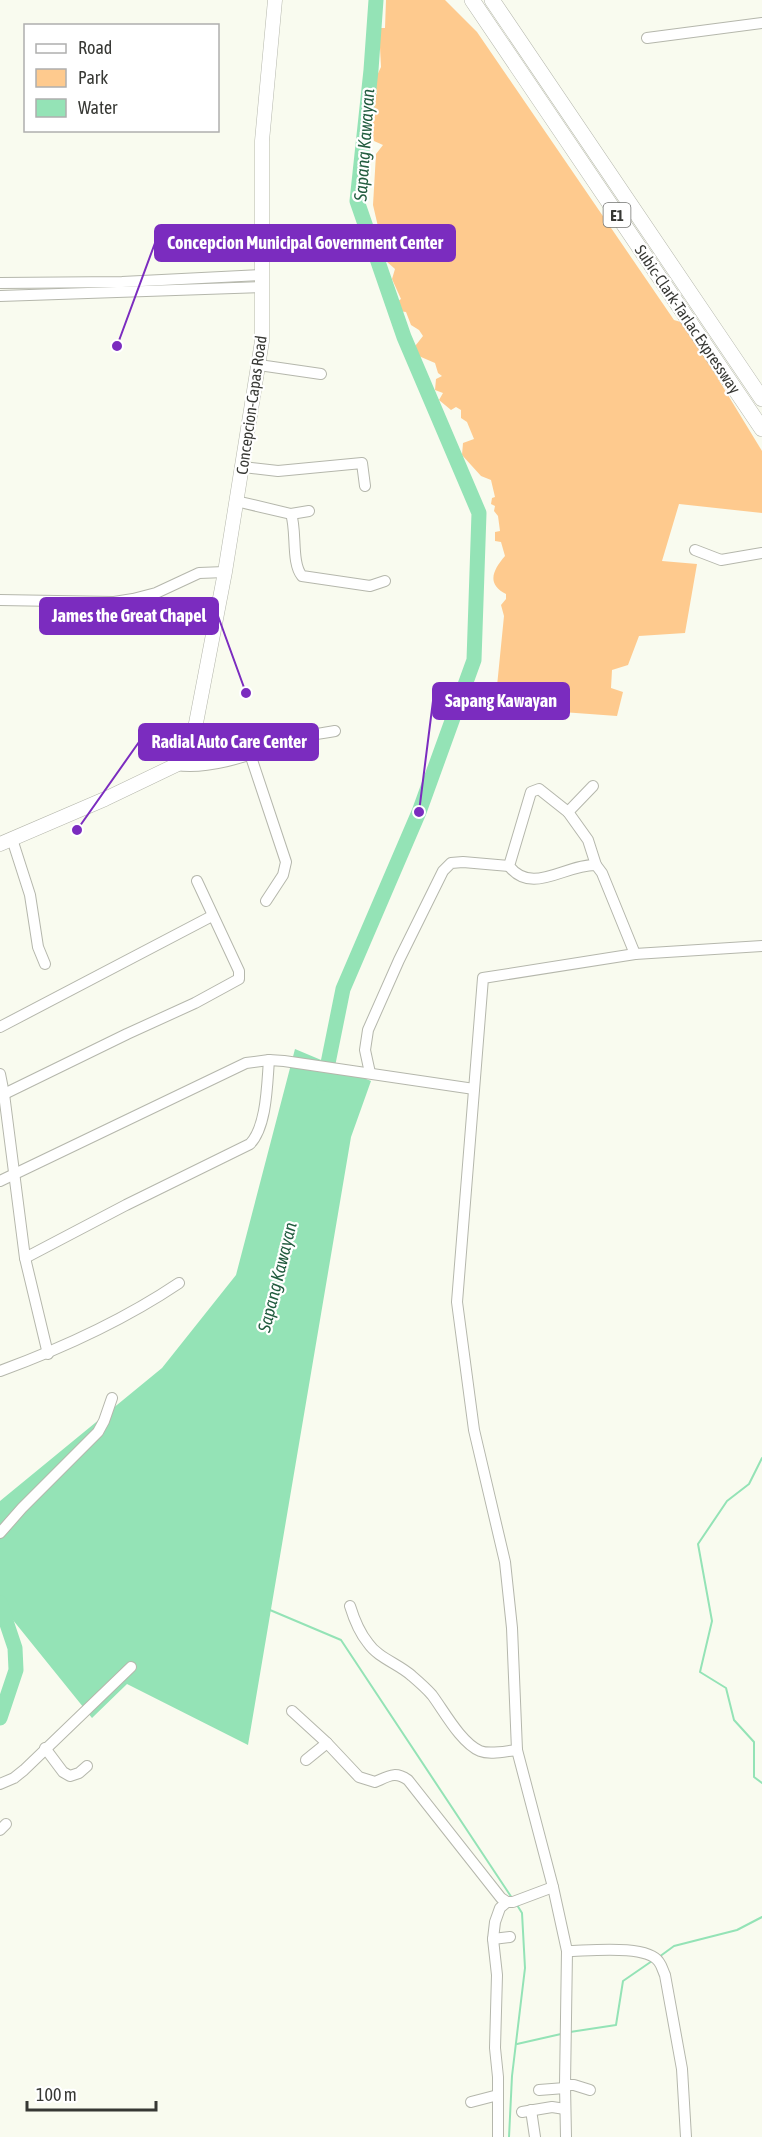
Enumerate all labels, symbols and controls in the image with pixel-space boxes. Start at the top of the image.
legend [24,24,219,132]
text: Road [78,37,112,58]
text: Park [78,67,108,88]
water label: Sapang Kawayan [350,88,378,203]
text: Water [78,97,118,118]
road number: E1 [604,203,630,227]
callout: Concepcion Municipal Government Center [155,225,455,261]
text: Concepcion Municipal Government Center [167,232,444,253]
street label: Subic-Clark-Tarlac Expressway [631,241,745,397]
street label: Concepcion-Capas Road [232,334,271,476]
callout: James the Great Chapel [40,598,218,634]
text: James the Great Chapel [51,605,206,626]
callout: Sapang Kawayan [433,683,569,719]
text: Sapang Kawayan [445,690,557,711]
callout: Radial Auto Care Center [139,724,318,760]
text: Radial Auto Care Center [152,731,307,752]
water label: Sapang Kawayan [253,1220,301,1335]
scale bar [27,2074,156,2112]
text: 100 m [36,2084,77,2105]

